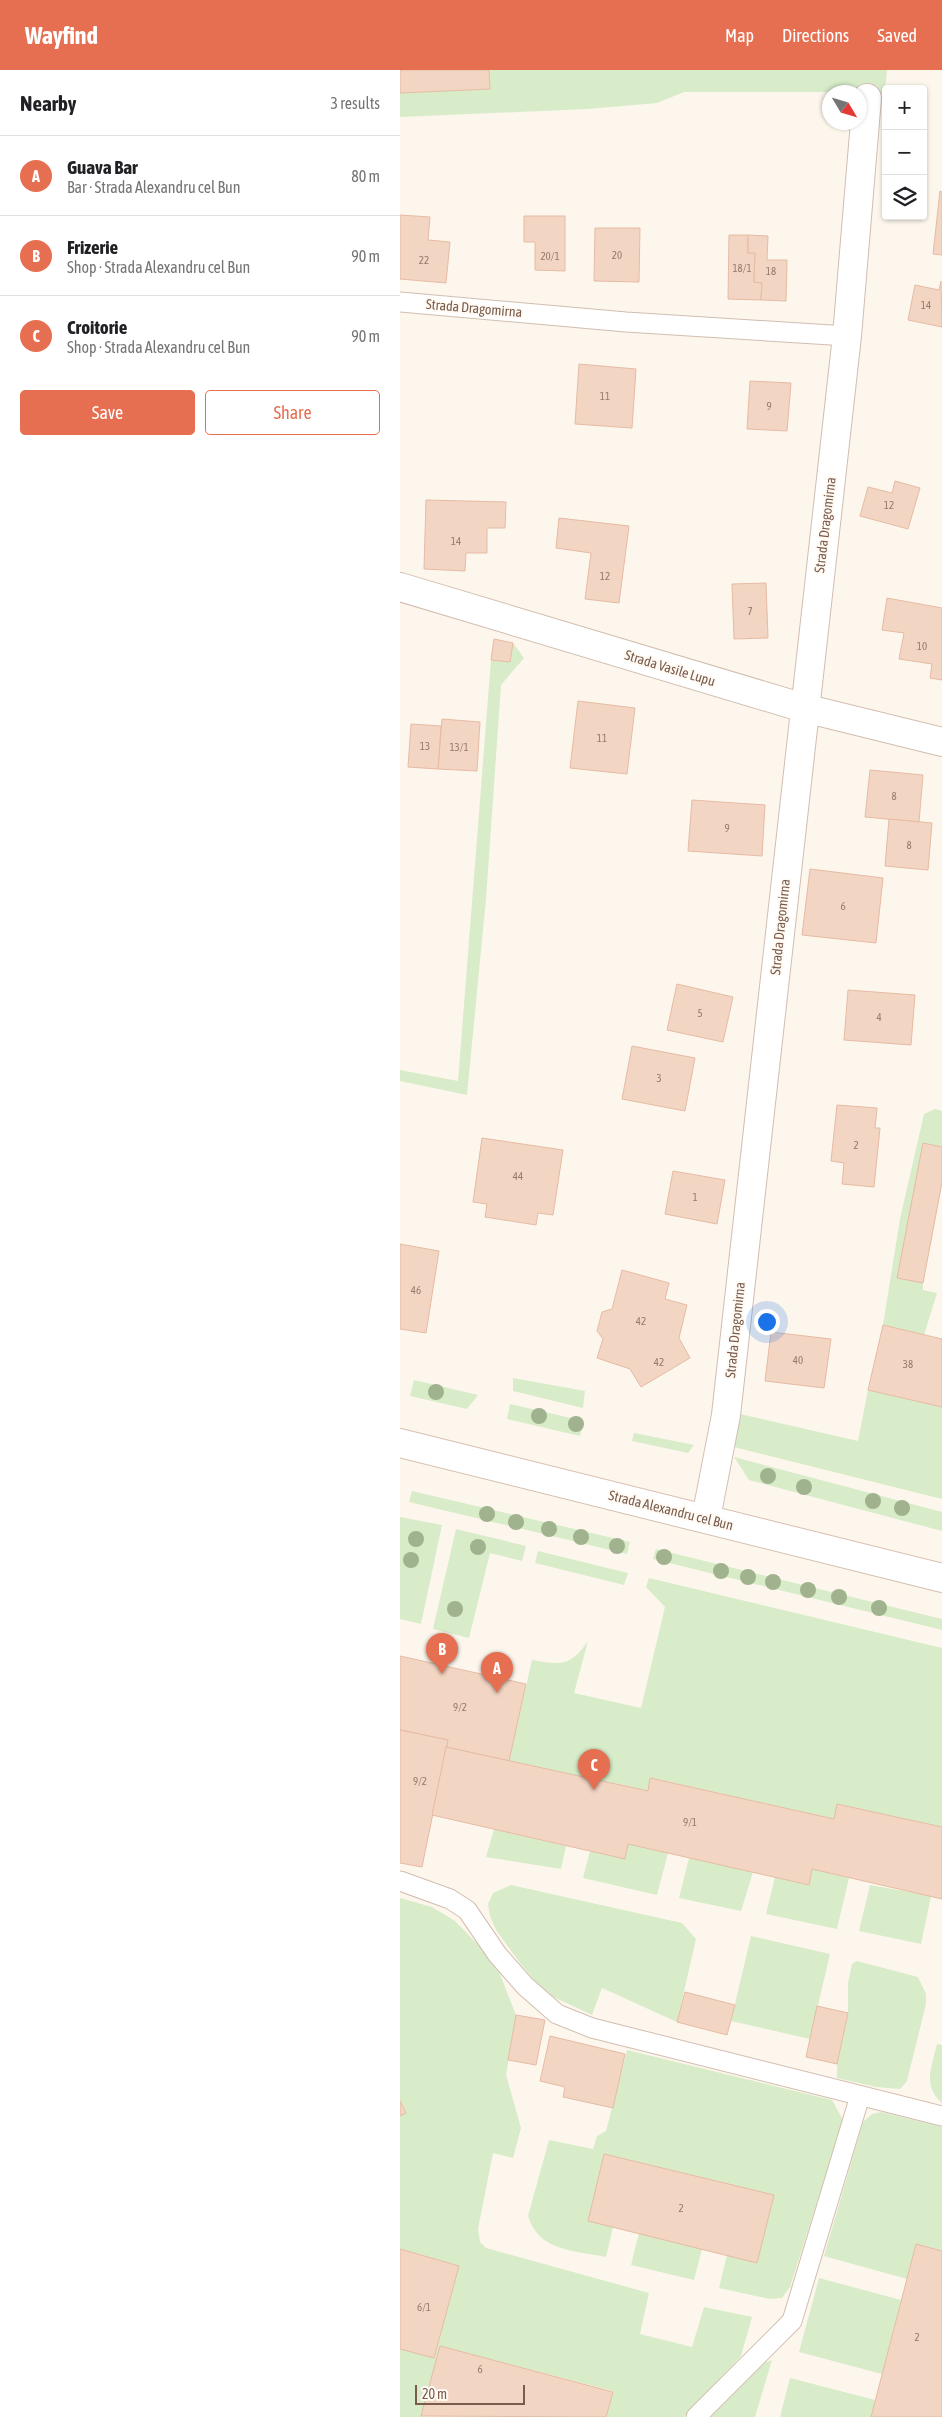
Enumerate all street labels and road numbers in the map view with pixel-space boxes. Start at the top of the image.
street label: Strada Dragomirna [425,296,523,320]
street label: Strada Dragomirna [811,476,839,574]
street label: Strada Vasile Lupu [623,647,717,689]
street label: Strada Dragomirna [767,878,793,976]
street label: Strada Dragomirna [722,1281,748,1379]
street label: Strada Alexandru cel Bun [607,1487,735,1533]

